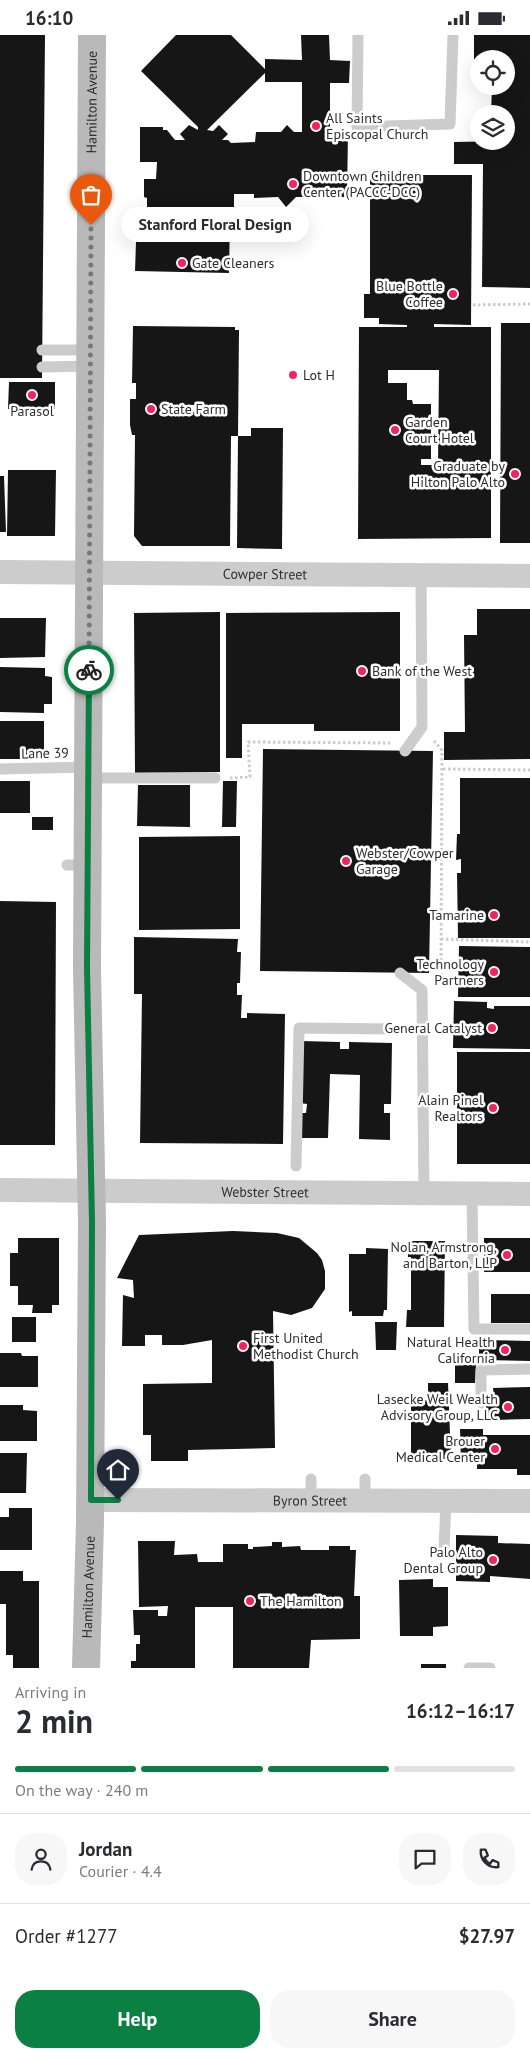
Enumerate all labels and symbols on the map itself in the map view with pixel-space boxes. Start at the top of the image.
street label: Hamilton Avenue [82,51,101,153]
place label: All Saints Episcopal Church [326,109,429,143]
marker: All Saints Episcopal Church [310,120,322,132]
place label: Downtown Children Center (PACCC-DCC) [303,167,422,201]
pin [70,174,112,225]
marker: Downtown Children Center (PACCC-DCC) [287,178,299,190]
callout: Stanford Floral Design [121,207,308,243]
place label: Gate Cleaners [192,254,275,272]
marker: Gate Cleaners [176,257,188,269]
place label: Blue Bottle Coffee [376,277,443,311]
marker: Blue Bottle Coffee [447,288,459,300]
place label: Lot H [303,366,335,384]
marker: Lot H [287,369,299,381]
marker: Parasol [26,389,38,401]
place label: State Farm [161,400,226,418]
place label: Parasol [10,402,54,420]
marker: State Farm [145,403,157,415]
place label: Garden Court Hotel [405,413,474,447]
marker: Garden Court Hotel [389,424,401,436]
place label: Graduate by Hilton Palo Alto [411,457,505,491]
marker: Graduate by Hilton Palo Alto [509,468,521,480]
street label: Cowper Street [223,565,307,583]
courier [64,645,114,695]
place label: Bank of the West [372,662,472,680]
marker: Bank of the West [356,665,368,677]
street label: Lane 39 [21,744,69,762]
place label: Webster/Cowper Garage [356,844,454,878]
marker: Webster/Cowper Garage [340,855,352,867]
place label: Tamarine [429,906,484,924]
marker: Tamarine [488,909,500,921]
place label: Technology Partners [416,955,484,989]
marker: Technology Partners [488,966,500,978]
place label: General Catalyst [384,1019,482,1037]
marker: General Catalyst [486,1022,498,1034]
place label: Alain Pinel Realtors [418,1091,483,1125]
marker: Alain Pinel Realtors [487,1102,499,1114]
street label: Webster Street [221,1183,309,1201]
place label: Nolan, Armstrong, and Barton, LLP [390,1238,497,1272]
marker: Nolan, Armstrong, and Barton, LLP [501,1249,513,1261]
place label: First United Methodist Church [253,1329,359,1363]
place label: Natural Health California [407,1333,495,1367]
marker: First United Methodist Church [237,1340,249,1352]
marker: Natural Health California [499,1344,511,1356]
place label: Lasecke Weil Wealth Advisory Group, LLC [377,1390,498,1424]
marker: Lasecke Weil Wealth Advisory Group, LLC [502,1401,514,1413]
place label: Brouer Medical Center [396,1432,485,1466]
marker: Brouer Medical Center [489,1443,501,1455]
pin [97,1449,139,1500]
street label: Byron Street [273,1491,347,1510]
street label: Hamilton Avenue [78,1536,99,1638]
place label: Palo Alto Dental Group [404,1543,483,1577]
marker: Palo Alto Dental Group [487,1554,499,1566]
place label: The Hamilton [260,1592,342,1610]
marker: The Hamilton [244,1595,256,1607]

